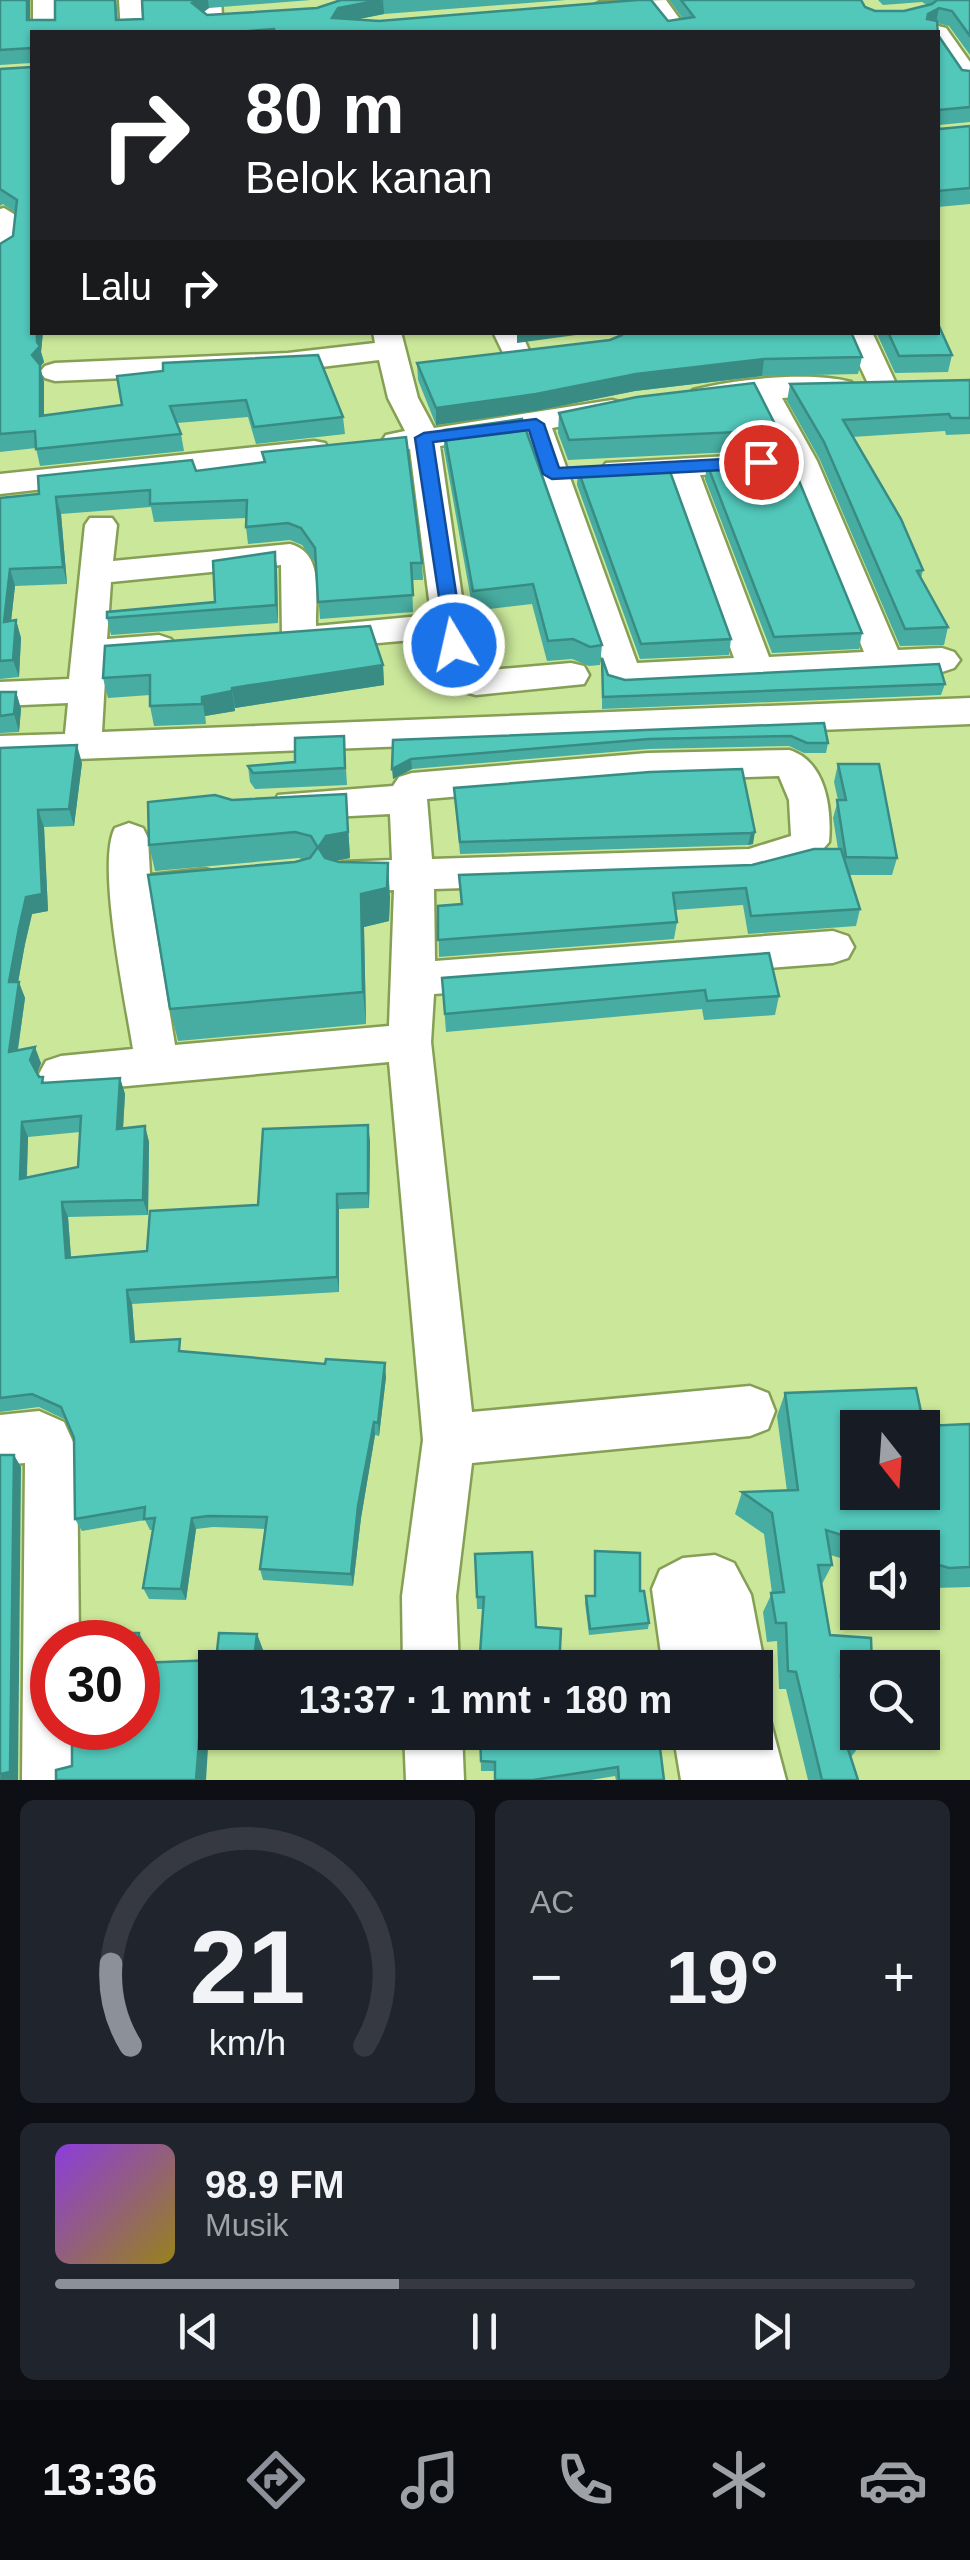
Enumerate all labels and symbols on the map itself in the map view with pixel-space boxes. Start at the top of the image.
pin [719,420,804,505]
position arrow [402,593,506,697]
north arrow [840,1410,940,1510]
speed limit sign: 30 [30,1620,160,1750]

